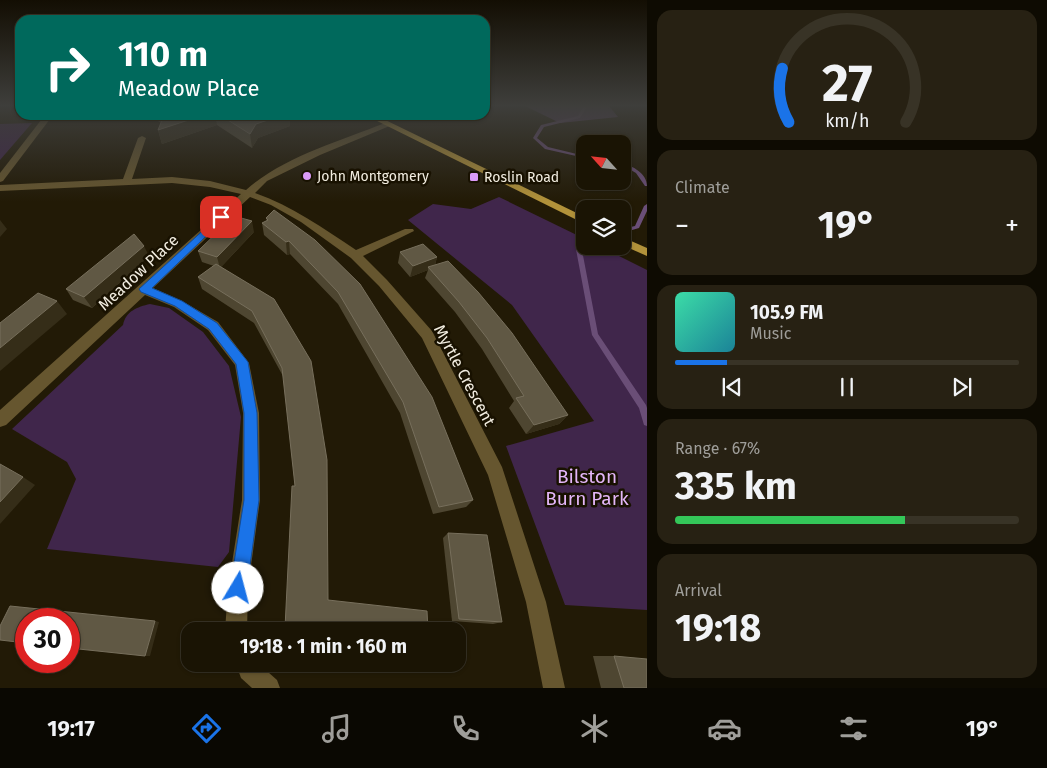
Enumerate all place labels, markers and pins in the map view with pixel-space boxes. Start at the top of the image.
place label: John Montgomery [317,168,429,185]
place label: Roslin Road [484,169,559,186]
marker: John Montgomery [301,170,313,182]
marker: Roslin Road [468,171,480,183]
pin [200,196,242,238]

